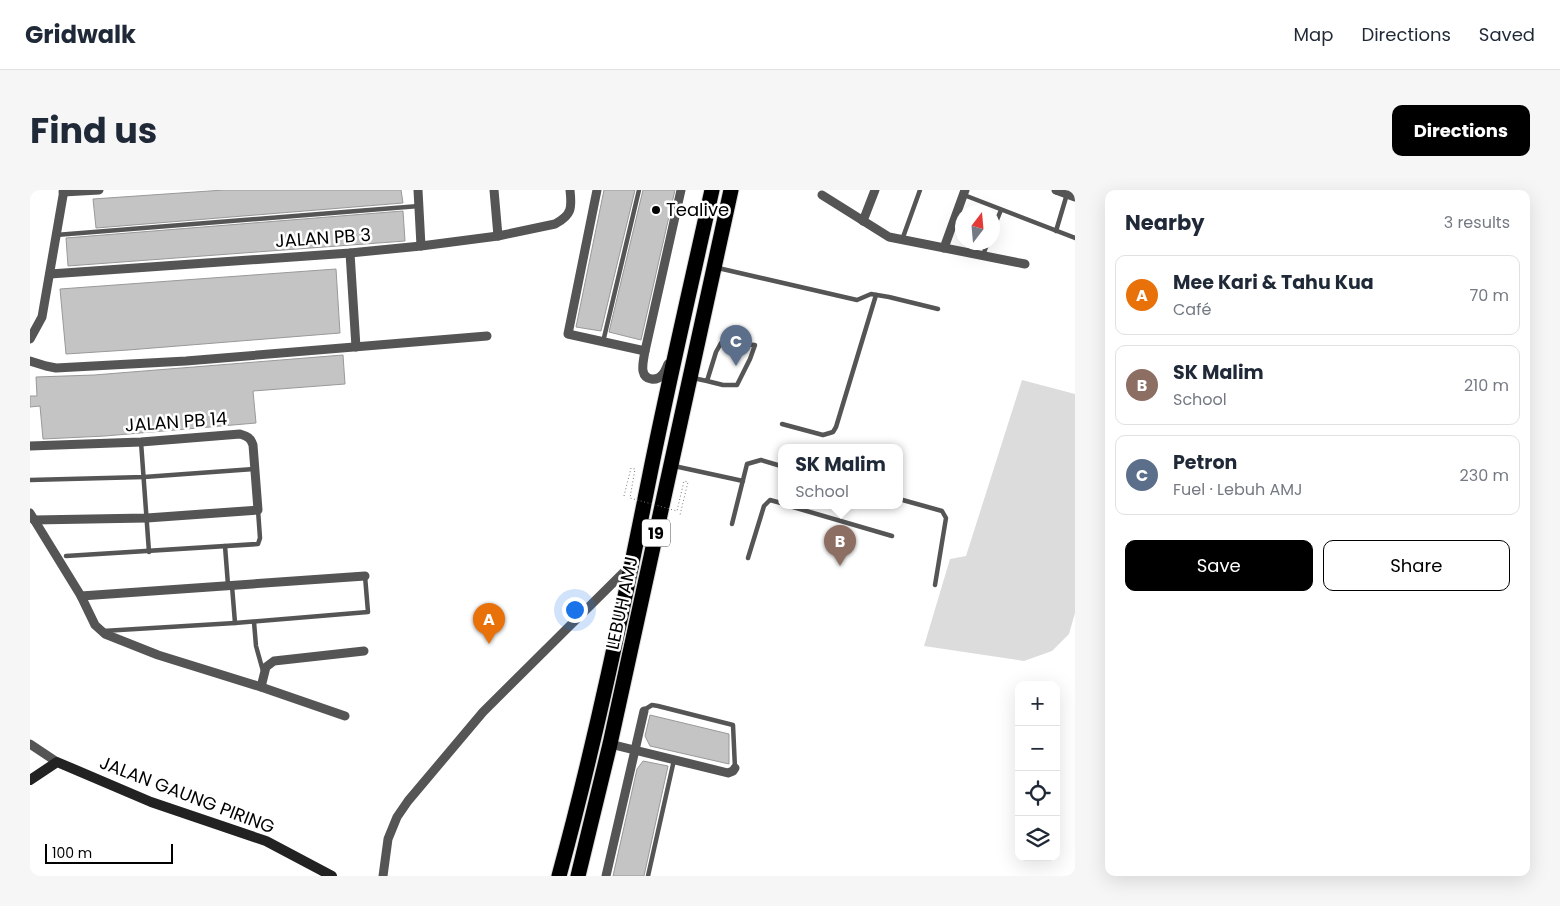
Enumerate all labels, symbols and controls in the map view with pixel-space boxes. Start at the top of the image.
text: Gridwalk [25,18,136,51]
text: Map [1294,22,1333,47]
text: Directions [1361,22,1451,47]
text: Saved [1479,22,1535,47]
button: Directions [1392,105,1530,156]
text: Find us [30,106,157,155]
place label: Tealive [666,197,729,222]
marker: Tealive [650,204,662,216]
north arrow [955,205,1000,250]
text: Nearby [1125,208,1205,237]
text: 3 results [1444,211,1510,234]
street label: JALAN PB 3 [274,222,372,253]
text: Mee Kari & Tahu Kua [1173,269,1374,296]
text: A [1136,284,1148,307]
text: 70 m [1469,284,1509,307]
text: Café [1173,298,1211,321]
pin: C [720,325,752,366]
text: SK Malim [1173,359,1264,386]
text: B [1137,374,1147,397]
text: 210 m [1464,374,1509,397]
text: School [1173,388,1227,411]
street label: JALAN PB 14 [124,405,228,438]
popup [778,444,903,509]
text: Petron [1173,449,1237,476]
text: SK Malim [795,451,886,478]
text: C [1136,464,1148,487]
text: 230 m [1460,464,1509,487]
text: Fuel · Lebuh AMJ [1173,478,1303,501]
text: School [795,480,849,503]
road number: 19 [642,519,670,546]
pin: B [824,525,856,566]
button: Save [1125,540,1313,591]
button: Share [1323,540,1510,591]
street label: LEBUH AMJ [599,554,644,652]
your location [562,597,588,623]
pin: A [473,603,505,644]
map controls [1015,681,1060,861]
button: + [1015,681,1060,726]
button: − [1015,726,1060,771]
street label: JALAN GAUNG PIRING [96,750,278,839]
button: locate [1015,771,1060,816]
button: layers [1015,816,1060,861]
scale bar [45,841,172,864]
text: 100 m [52,843,92,863]

